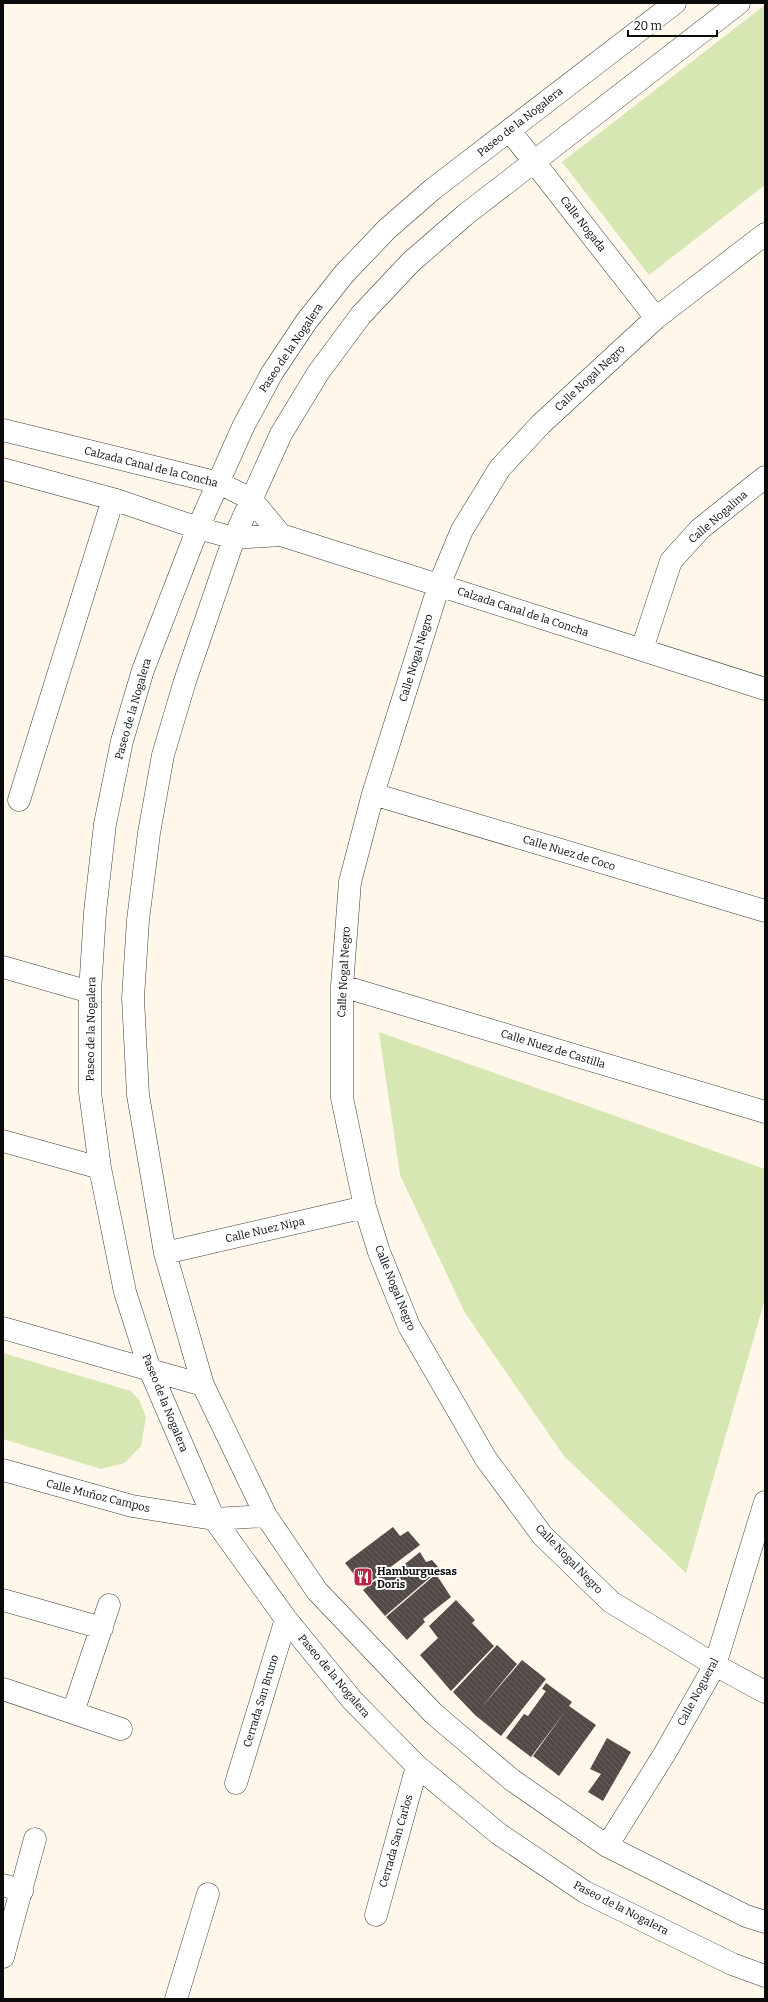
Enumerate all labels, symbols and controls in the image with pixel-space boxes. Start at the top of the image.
scale bar [628,12,717,38]
text: 20 m [634,19,663,33]
street label: Paseo de la Nogalera [475,85,565,159]
street label: Calle Nogada [557,194,609,254]
street label: Paseo de la Nogalera [256,301,326,395]
street label: Calle Nogal Negro [552,342,628,414]
street label: Calzada Canal de la Concha [83,444,219,490]
street label: Calle Nogalina [686,488,750,546]
street label: Calzada Canal de la Concha [456,585,590,639]
street label: Calle Nogal Negro [396,612,436,704]
street label: Paseo de la Nogalera [112,657,154,761]
street label: Calle Nuez de Coco [521,833,617,873]
street label: Calle Nogal Negro [335,926,353,1018]
street label: Paseo de la Nogalera [84,977,98,1081]
street label: Calle Nuez de Castilla [499,1027,607,1071]
street label: Calle Nuez Nipa [224,1215,306,1245]
street label: Calle Nogal Negro [372,1243,418,1333]
street label: Paseo de la Nogalera [139,1352,191,1454]
street label: Calle Muñoz Campos [45,1477,151,1515]
street label: Calle Nogal Negro [533,1522,605,1596]
place label: Hamburguesas Doris [377,1565,458,1591]
restaurant icon: Hamburguesas Doris [352,1566,374,1588]
street label: Paseo de la Nogalera [295,1632,373,1720]
street label: Cerrada San Bruno [241,1653,281,1749]
street label: Calle Nogueral [675,1656,721,1728]
street label: Cerrada San Carlos [376,1793,416,1889]
street label: Paseo de la Nogalera [571,1878,671,1938]

